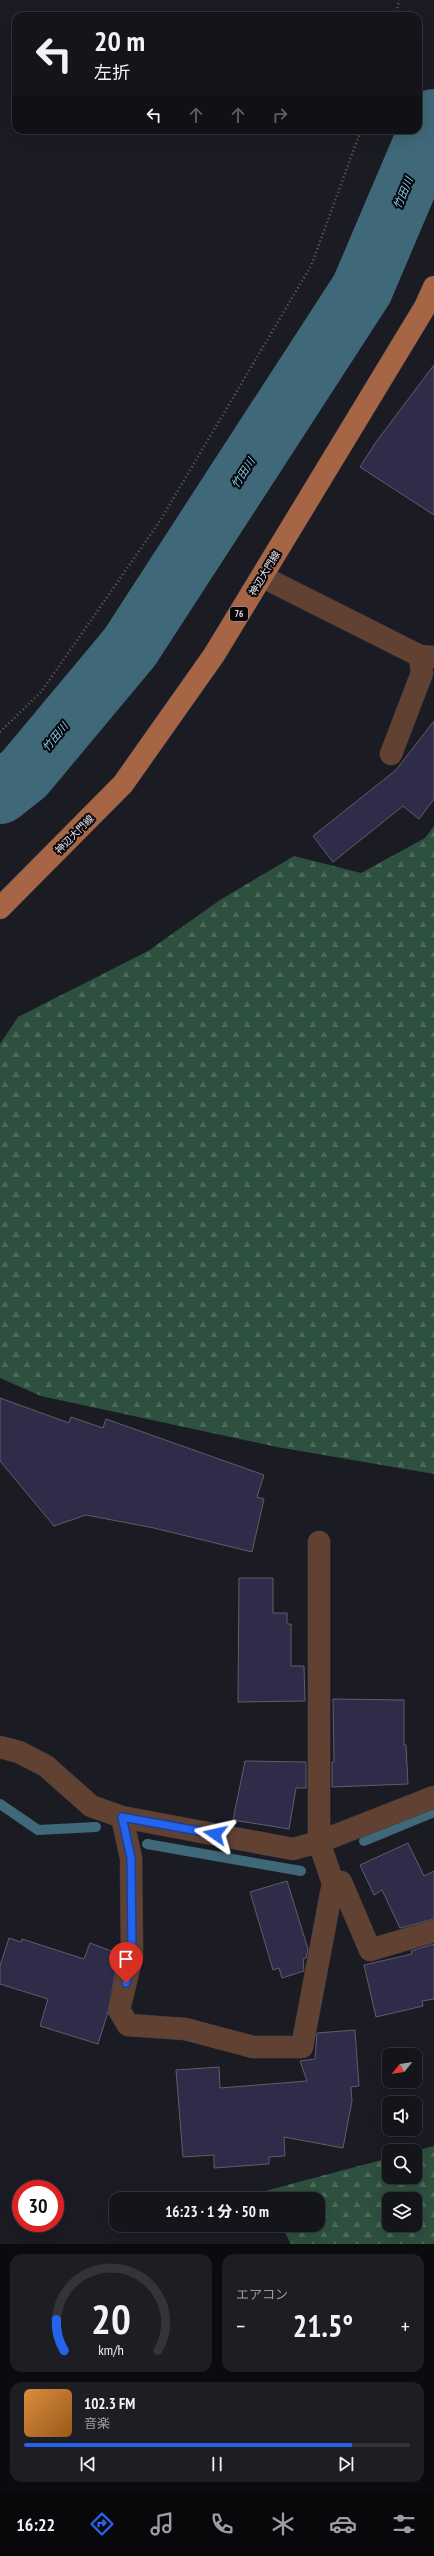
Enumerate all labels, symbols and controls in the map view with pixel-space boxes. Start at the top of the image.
text: 20 m [94,22,145,59]
icon: left [28,28,80,80]
text: 左折 [94,61,130,84]
icon: left [143,104,165,126]
icon: ahead [185,104,207,126]
icon: ahead [227,104,249,126]
icon: right [269,104,291,126]
water label: 竹田川 [390,174,416,211]
water label: 竹田川 [228,455,258,491]
street label: 神辺大門線 [246,548,283,598]
road number: 76 [230,607,248,621]
water label: 竹田川 [39,719,72,754]
street label: 神辺大門線 [52,812,97,857]
position arrow [194,1813,236,1855]
pin [109,1942,143,1983]
icon: arrive [115,1948,137,1970]
north arrow [382,2048,422,2088]
map controls [382,2048,422,2232]
button: sound [382,2096,422,2136]
button: search [382,2144,422,2184]
speed limit sign: 30 [12,2180,64,2232]
button: layers [382,2192,422,2232]
text: 16:23 · 1 分 · 50 m [165,2202,269,2221]
text: エアコン [236,2286,288,2303]
text: 20 [91,2292,131,2345]
text: 21.5° [293,2306,353,2345]
text: − [236,2312,245,2340]
text: + [401,2312,410,2340]
text: km/h [98,2340,124,2359]
text: 102.3 FM [84,2394,135,2413]
text: 音楽 [84,2415,110,2432]
icon: previous [77,2453,99,2475]
icon: pause [206,2453,228,2475]
icon: next [335,2453,357,2475]
icon: directions [88,2510,116,2538]
icon: music [148,2510,176,2538]
icon: phone [208,2510,236,2538]
icon: climate [269,2510,297,2538]
icon: car [329,2510,357,2538]
icon: filters [390,2510,418,2538]
text: 16:22 [16,2513,55,2536]

